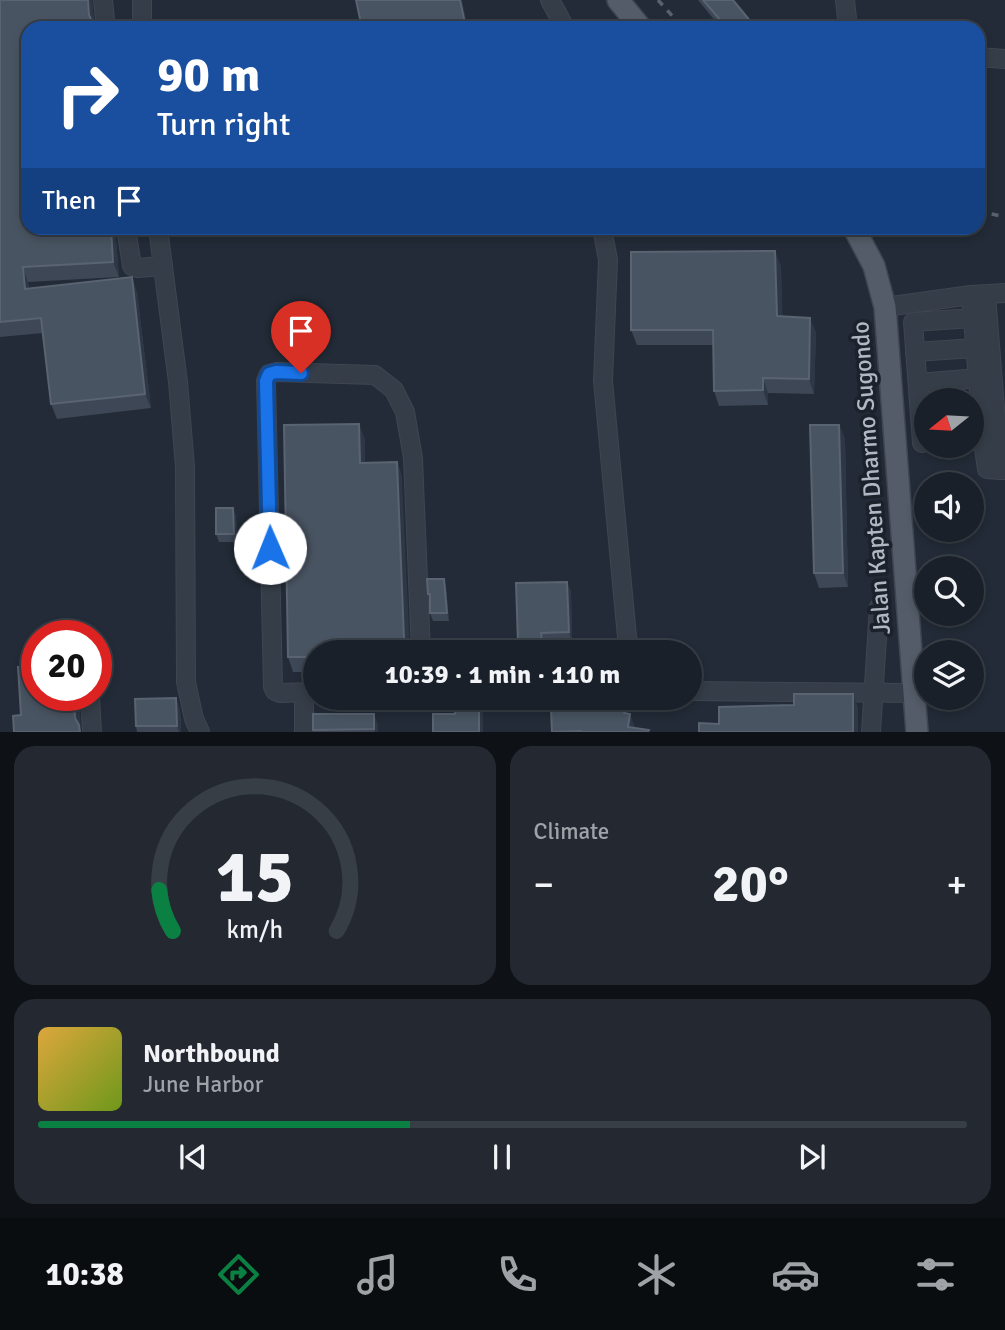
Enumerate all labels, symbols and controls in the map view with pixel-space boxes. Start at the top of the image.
text: 90 m [157,45,260,105]
icon: right [42,49,133,140]
text: Turn right [157,105,290,144]
icon: arrive [110,182,148,220]
text: Then [42,185,96,217]
pin [271,301,331,373]
icon: arrive [282,312,320,350]
street label: Jalan Kapten Dharmo Sugondo [845,320,897,636]
north arrow [914,388,984,458]
map controls [914,388,984,710]
button: sound [914,472,984,542]
position arrow [233,511,307,585]
button: search [914,556,984,626]
speed limit sign: 20 [21,620,112,711]
button: layers [914,640,984,710]
text: 10:39 · 1 min · 110 m [385,659,620,691]
text: Climate [534,817,609,846]
text: 15 [215,834,294,923]
text: 20° [712,852,789,916]
text: − [534,861,554,908]
text: + [946,861,967,908]
text: km/h [226,914,283,945]
text: Northbound [143,1038,280,1070]
text: June Harbor [143,1070,263,1099]
icon: previous [174,1138,212,1176]
icon: pause [483,1138,521,1176]
icon: next [793,1138,831,1176]
icon: directions [214,1250,263,1299]
icon: music [353,1250,402,1299]
icon: phone [493,1250,542,1299]
icon: climate [632,1250,681,1299]
icon: car [771,1250,820,1299]
icon: filters [911,1250,960,1299]
text: 10:38 [45,1255,124,1294]

